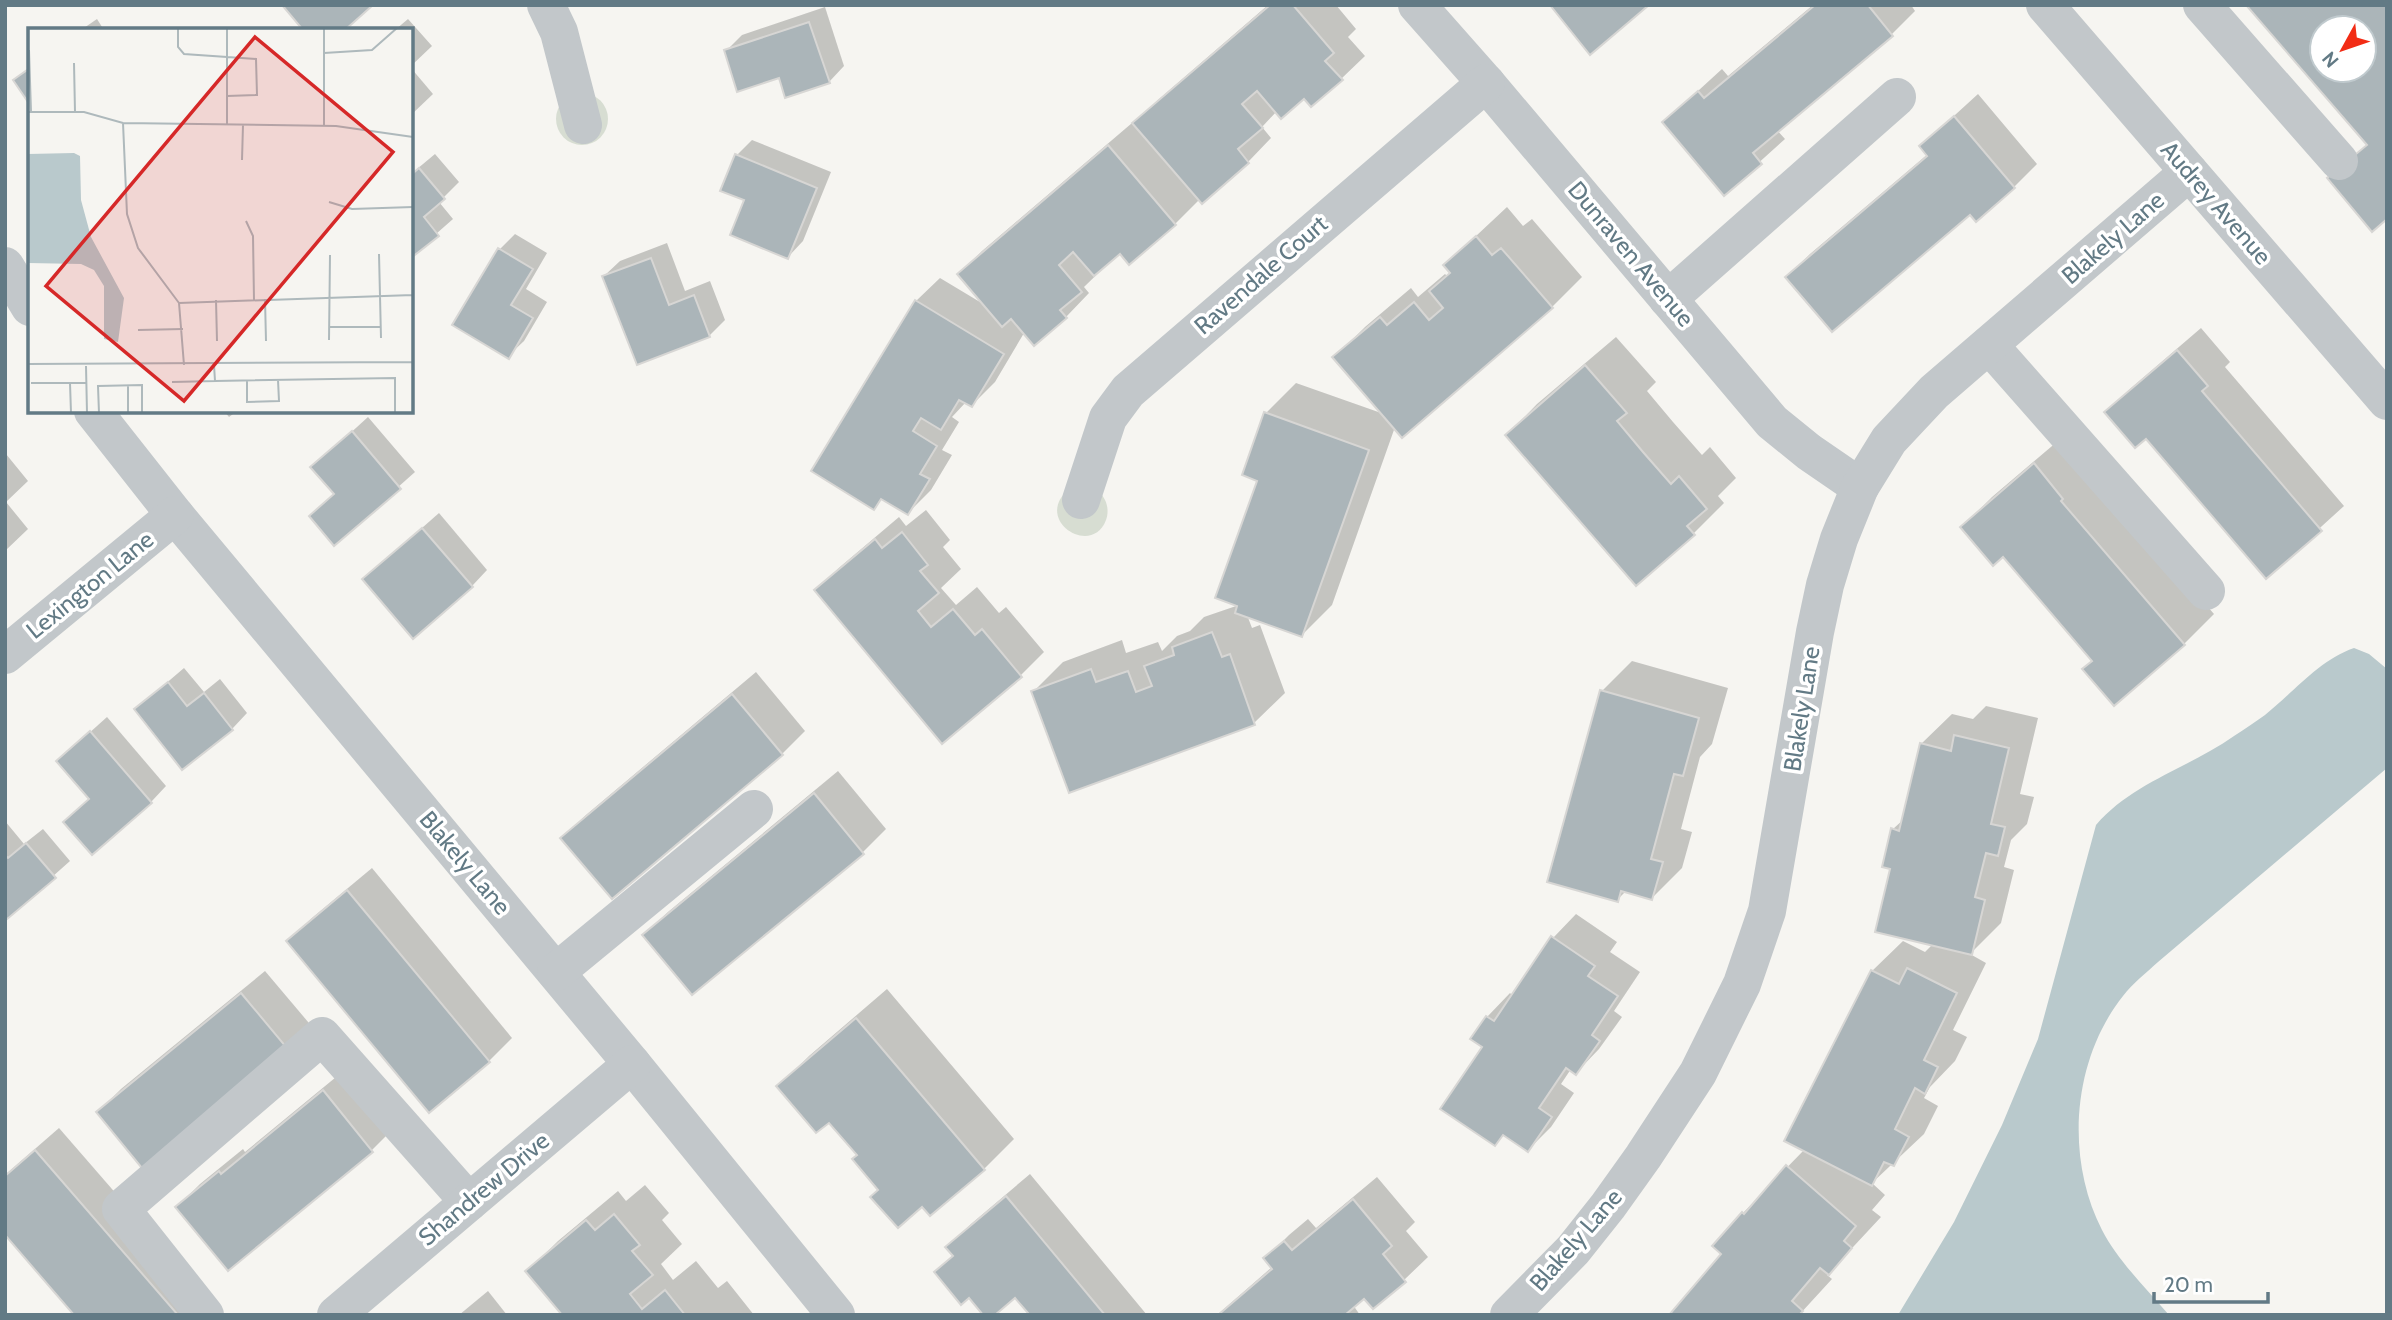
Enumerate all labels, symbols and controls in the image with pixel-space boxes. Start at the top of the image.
north arrow [2308,14,2378,84]
inset map [28,28,413,413]
text: N [2317,47,2343,72]
street label: Audrey Avenue [2155,135,2278,270]
street label: Dunraven Avenue [1562,175,1701,332]
street label: Blakely Lane [2056,185,2170,290]
street label: Ravendale Court [1188,209,1333,340]
street label: Lexington Lane [20,525,159,645]
street label: Blakely Lane [1777,644,1826,773]
street label: Blakely Lane [414,805,517,920]
street label: Shandrew Drive [413,1126,555,1252]
street label: Blakely Lane [1523,1183,1628,1297]
scale bar [2154,1260,2268,1304]
text: 20 m [2164,1272,2213,1297]

